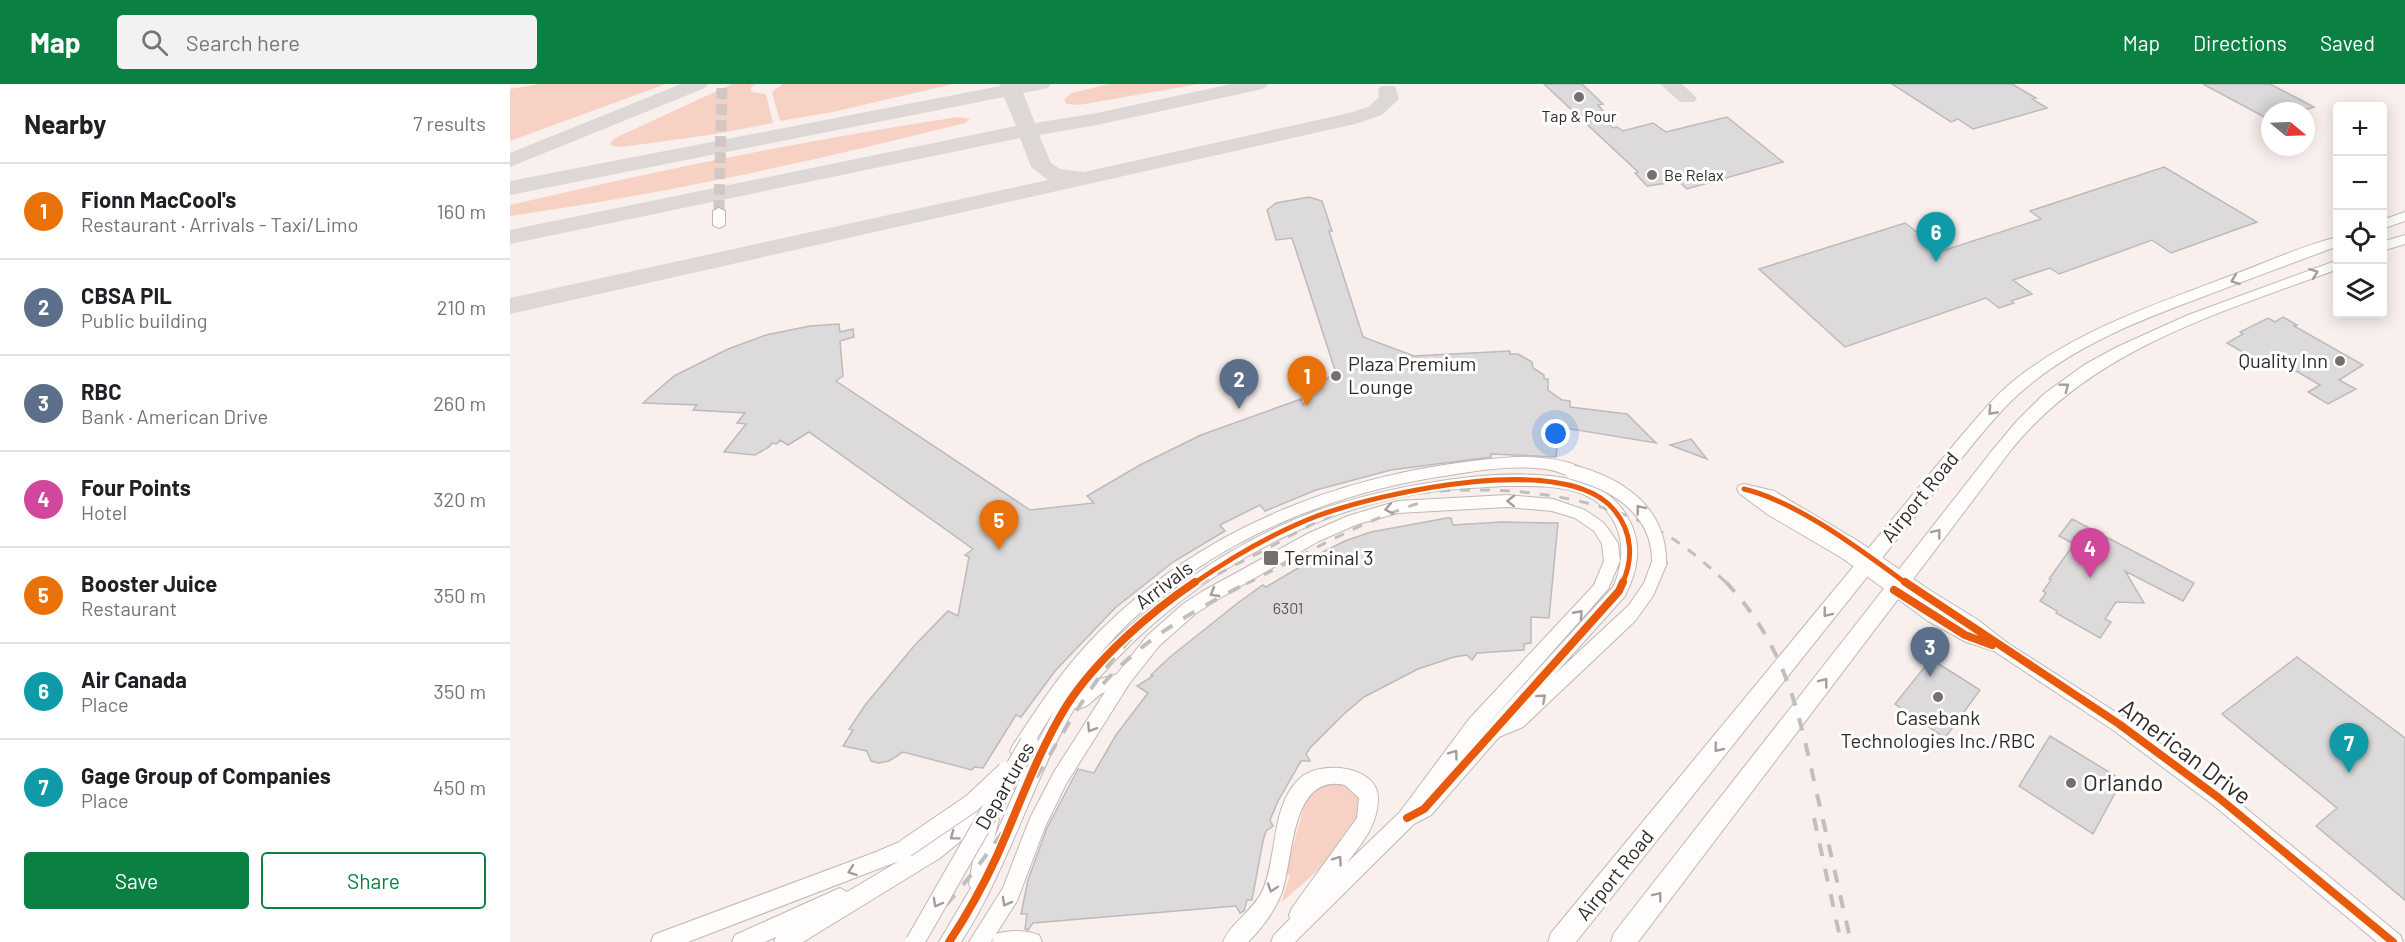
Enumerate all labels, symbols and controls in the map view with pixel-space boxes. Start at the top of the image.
search box [117,15,537,69]
text: Map [30,25,81,59]
icon: search [138,26,171,59]
text: Search here [186,29,300,55]
text: Map [2123,30,2160,55]
text: Directions [2193,30,2287,55]
text: Saved [2320,30,2375,55]
marker: Tap & Pour [1572,90,1586,104]
north arrow [2261,102,2315,156]
map controls [2333,102,2387,318]
button: + [2333,102,2387,156]
place label: Tap & Pour [1541,106,1617,125]
text: Nearby [24,108,106,139]
text: 7 results [413,111,486,135]
button: − [2333,156,2387,210]
place label: Be Relax [1664,165,1724,184]
marker: Be Relax [1645,168,1659,182]
text: Fionn MacCool's [81,186,236,212]
text: 1 [40,199,47,223]
text: 160 m [437,199,486,223]
button: locate [2333,210,2387,264]
text: Restaurant · Arrivals - Taxi/Limo [81,212,358,236]
pin: 6 [1916,212,1956,262]
button: layers [2333,264,2387,318]
one-way arrow [2308,268,2319,280]
one-way arrow [2230,273,2241,285]
text: CBSA PIL [81,282,172,308]
text: 2 [38,295,49,319]
text: 210 m [437,295,486,319]
text: Public building [81,308,207,332]
place label: Quality Inn [2239,348,2328,372]
place label: Plaza Premium Lounge [1348,351,1476,398]
marker: Quality Inn [2333,354,2347,368]
pin: 1 [1288,356,1326,406]
pin: 2 [1220,360,1258,409]
marker: Plaza Premium Lounge [1329,369,1343,383]
text: RBC [81,378,122,404]
one-way arrow [2058,383,2069,394]
text: 3 [38,391,49,415]
text: 260 m [433,391,486,415]
text: Bank · American Drive [81,404,268,428]
one-way arrow [1988,405,1999,415]
your location [1541,419,1570,448]
street label: Airport Road [1875,446,1963,546]
text: Four Points [81,474,191,500]
text: 4 [37,487,50,511]
text: 320 m [433,487,486,511]
one-way arrow [1506,495,1515,508]
text: Hotel [81,500,127,524]
pin: 5 [980,500,1018,550]
one-way arrow [1384,501,1394,514]
one-way arrow [1636,505,1647,516]
pin: 4 [2070,528,2110,578]
one-way arrow [1930,529,1941,540]
place label: Terminal 3 [1284,545,1373,569]
marker: Terminal 3 [1262,549,1280,567]
street label: Arrivals [1130,555,1197,614]
text: Booster Juice [81,570,217,596]
text: 5 [38,583,49,607]
text: 350 m [434,583,486,607]
one-way arrow [1210,586,1220,597]
text: Restaurant [81,596,177,620]
house number: 6301 [1273,598,1303,617]
one-way arrow [1823,606,1834,617]
one-way arrow [1572,610,1583,621]
pin: 3 [1910,628,1950,677]
text: Air Canada [81,666,187,692]
one-way arrow [1817,678,1828,689]
text: 6 [38,679,49,703]
text: 350 m [434,679,486,703]
marker: Casebank Technologies Inc./RBC [1931,690,1945,704]
text: Place [81,692,129,716]
street label: American Drive [2114,692,2258,810]
one-way arrow [1536,694,1546,705]
place label: Casebank Technologies Inc./RBC [1841,705,2035,752]
one-way arrow [1087,721,1098,732]
pin: 7 [2330,724,2368,773]
street label: Departures [969,737,1039,834]
one-way arrow [1714,741,1725,752]
one-way arrow [1447,749,1458,760]
text: Gage Group of Companies [81,762,331,788]
place label: Orlando [2083,767,2163,796]
text: 7 [39,775,48,799]
text: 450 m [433,775,486,799]
marker: Orlando [2064,776,2078,790]
text: Place [81,788,129,812]
street label: Airport Road [1570,824,1658,924]
one-way arrow [949,829,960,840]
button: Save [24,852,249,909]
button: Share [261,852,486,909]
one-way arrow [1331,856,1342,867]
one-way arrow [847,863,858,876]
one-way arrow [1267,882,1279,893]
one-way arrow [1651,891,1662,902]
one-way arrow [1002,896,1013,906]
one-way arrow [933,897,944,908]

